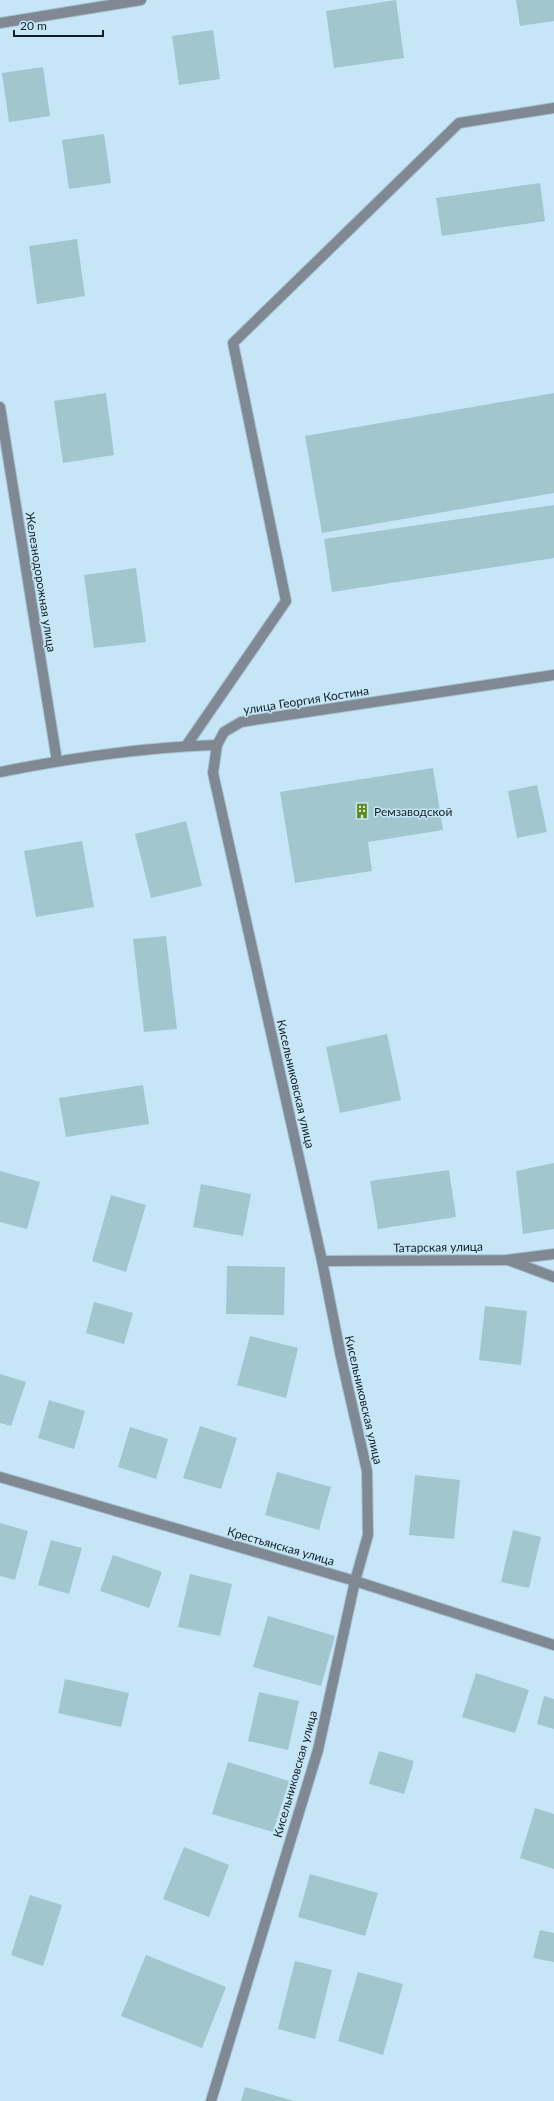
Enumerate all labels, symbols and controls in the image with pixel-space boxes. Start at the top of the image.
scale bar [14,12,103,38]
text: 20 m [20,18,47,33]
street label: Железнодорожная улица [23,511,59,653]
street label: улица Георгия Костина [242,683,370,717]
building icon: Ремзаводской [353,802,371,820]
place label: Ремзаводской [374,804,452,819]
street label: Кисельниковская улица [274,1018,318,1150]
street label: Татарская улица [393,1239,483,1255]
street label: Кисельниковская улица [342,1334,386,1466]
street label: Крестьянская улица [226,1524,336,1568]
street label: Кисельниковская улица [270,1709,320,1839]

